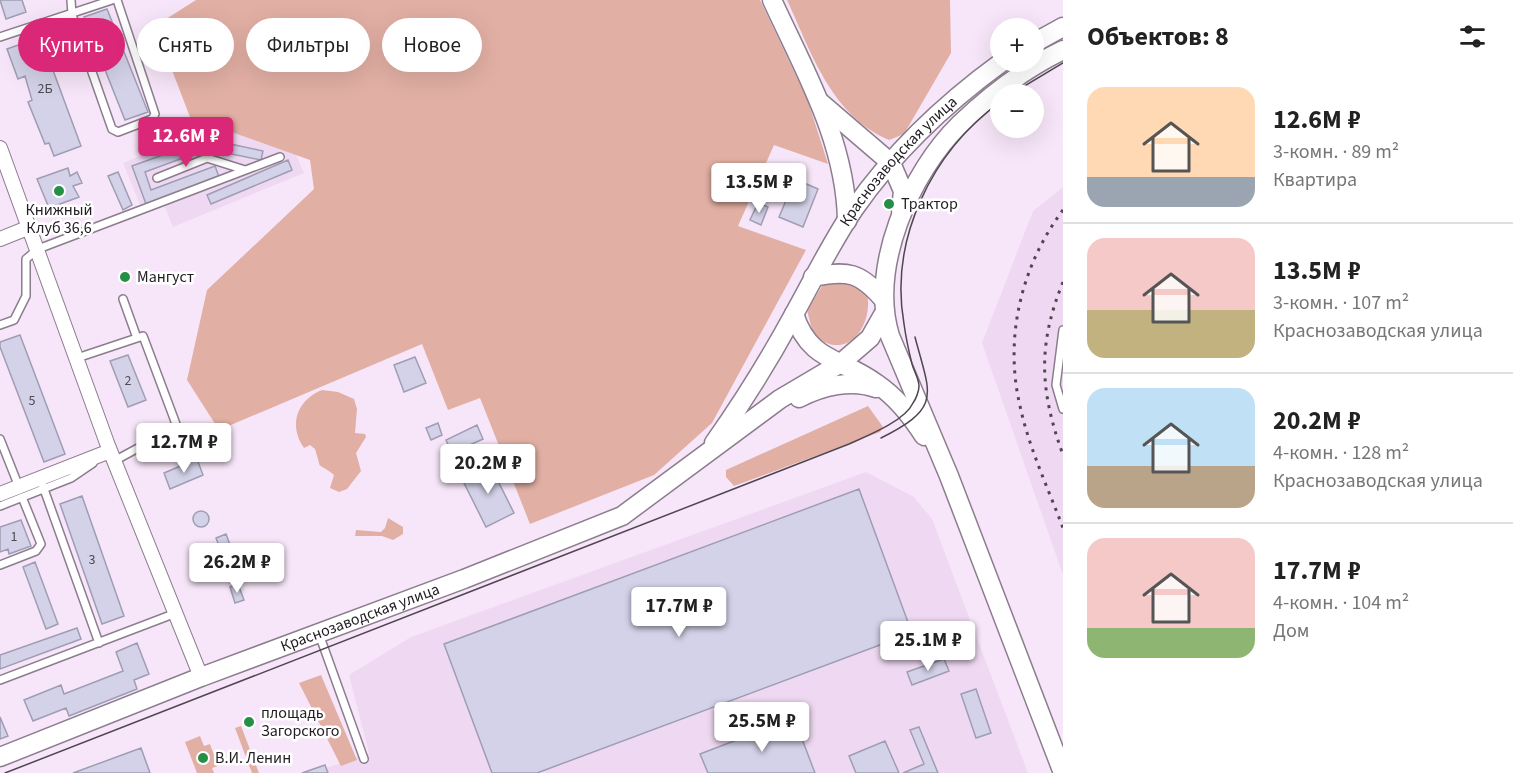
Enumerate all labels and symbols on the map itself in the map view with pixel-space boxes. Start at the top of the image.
house number: 2Б [37,79,53,99]
street label: Краснозаводская улица [834,91,962,231]
pin: 12.6M ₽ [131,117,241,168]
pin: 13.5M ₽ [704,163,814,214]
marker: Книжный Клуб 36,6 [52,184,66,198]
place label: Трактор [901,193,958,215]
marker: Трактор [882,197,896,211]
place label: Книжный Клуб 36,6 [25,199,93,239]
place label: Мангуст [137,266,194,288]
marker: Мангуст [118,270,132,284]
house number: 2 [125,371,132,391]
house number: 5 [29,391,36,411]
pin: 12.7M ₽ [129,423,239,474]
pin: 20.2M ₽ [433,444,543,495]
house number: 1 [11,527,18,547]
pin: 26.2M ₽ [182,543,292,594]
house number: 3 [89,550,96,570]
street label: Краснозаводская улица [277,578,443,657]
pin: 17.7M ₽ [624,587,734,638]
pin: 25.1M ₽ [873,621,983,672]
place label: площадь Загорского [261,702,340,742]
pin: 25.5M ₽ [707,702,817,753]
marker: площадь Загорского [242,715,256,729]
place label: В.И. Ленин [215,747,291,769]
marker: В.И. Ленин [196,751,210,765]

